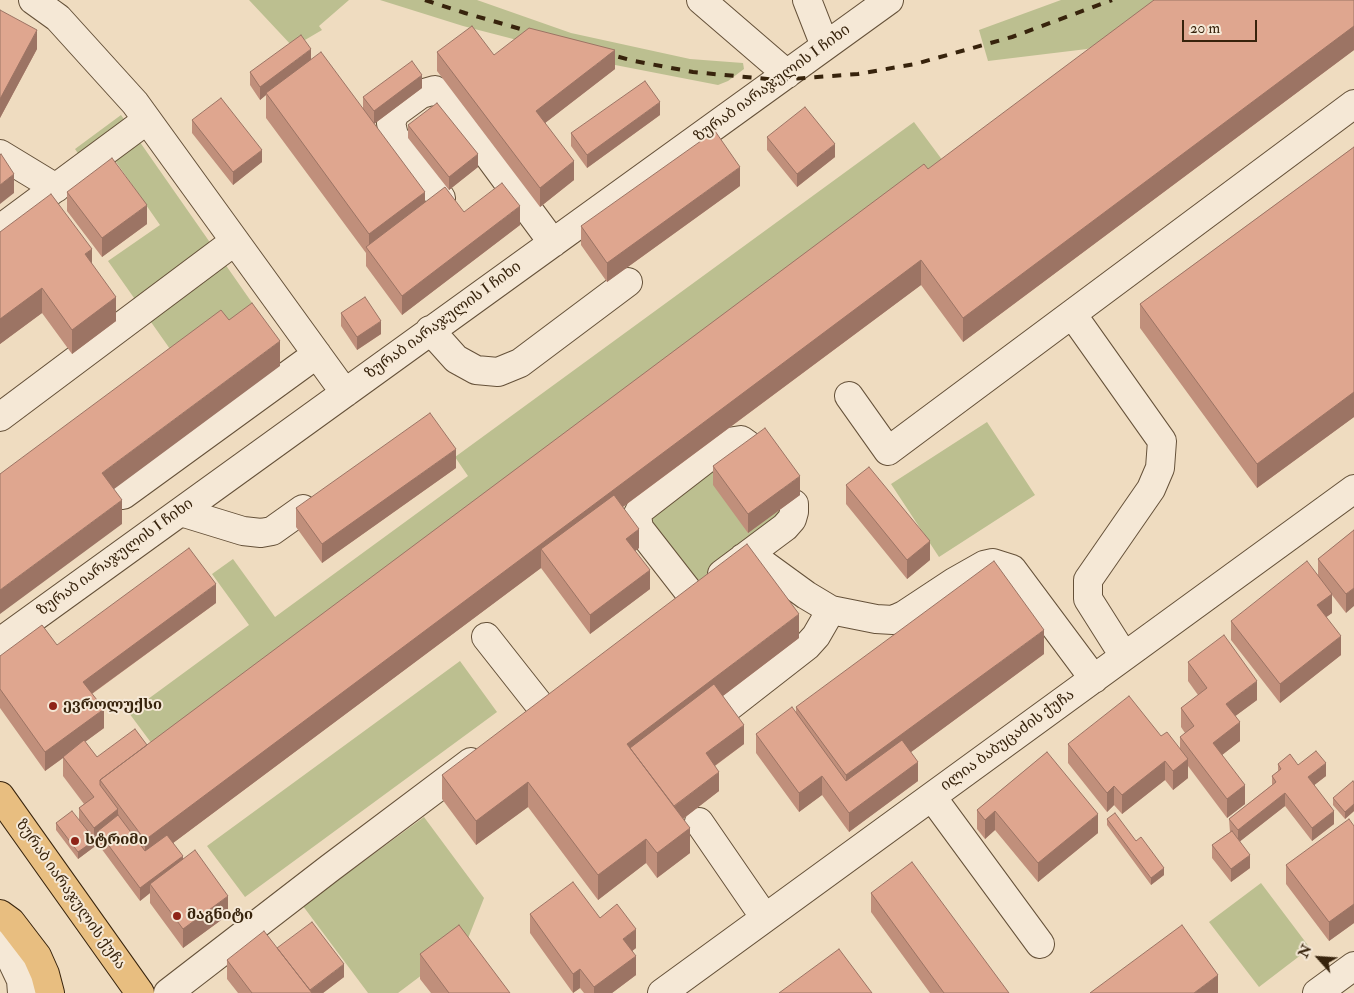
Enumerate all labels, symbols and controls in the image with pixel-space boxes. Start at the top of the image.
scale bar [1184,10,1259,42]
text: 20 m [1190,19,1220,38]
street label: ზურაბ იარაჯულის I ჩიხი [692,21,854,147]
street label: ზურაბ იარაჯულის I ჩიხი [363,258,525,384]
street label: ზურაბ იარაჯულის I ჩიხი [35,495,197,621]
street label: ილია ბაბუცაძის ქუჩა [938,686,1078,796]
place label: ევროლუქსი [63,697,162,715]
marker: ევროლუქსი [47,700,59,712]
street label: ზურაბ იარაჯულის ქუჩა [11,817,129,973]
place label: სტრიმი [85,832,148,850]
marker: სტრიმი [69,835,81,847]
place label: მაგნიტი [187,907,253,925]
marker: მაგნიტი [171,910,183,922]
north arrow [1294,933,1344,983]
text: N [1295,942,1315,961]

